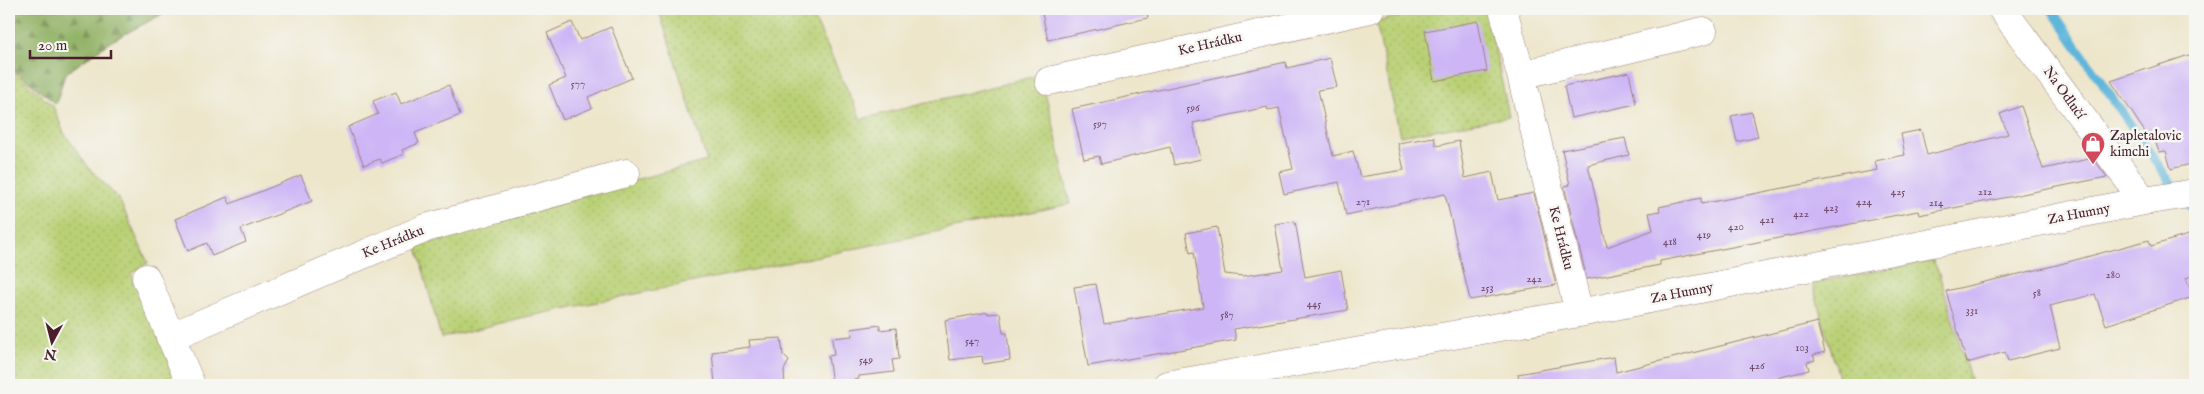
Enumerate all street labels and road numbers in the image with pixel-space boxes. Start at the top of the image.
street label: Ke Hrádku [1176,28,1244,60]
street label: Na Odlučí [2039,63,2090,124]
street label: Za Humny [2046,199,2112,229]
street label: Ke Hrádku [1544,204,1578,272]
street label: Ke Hrádku [359,221,427,263]
street label: Za Humny [1649,278,1715,308]

